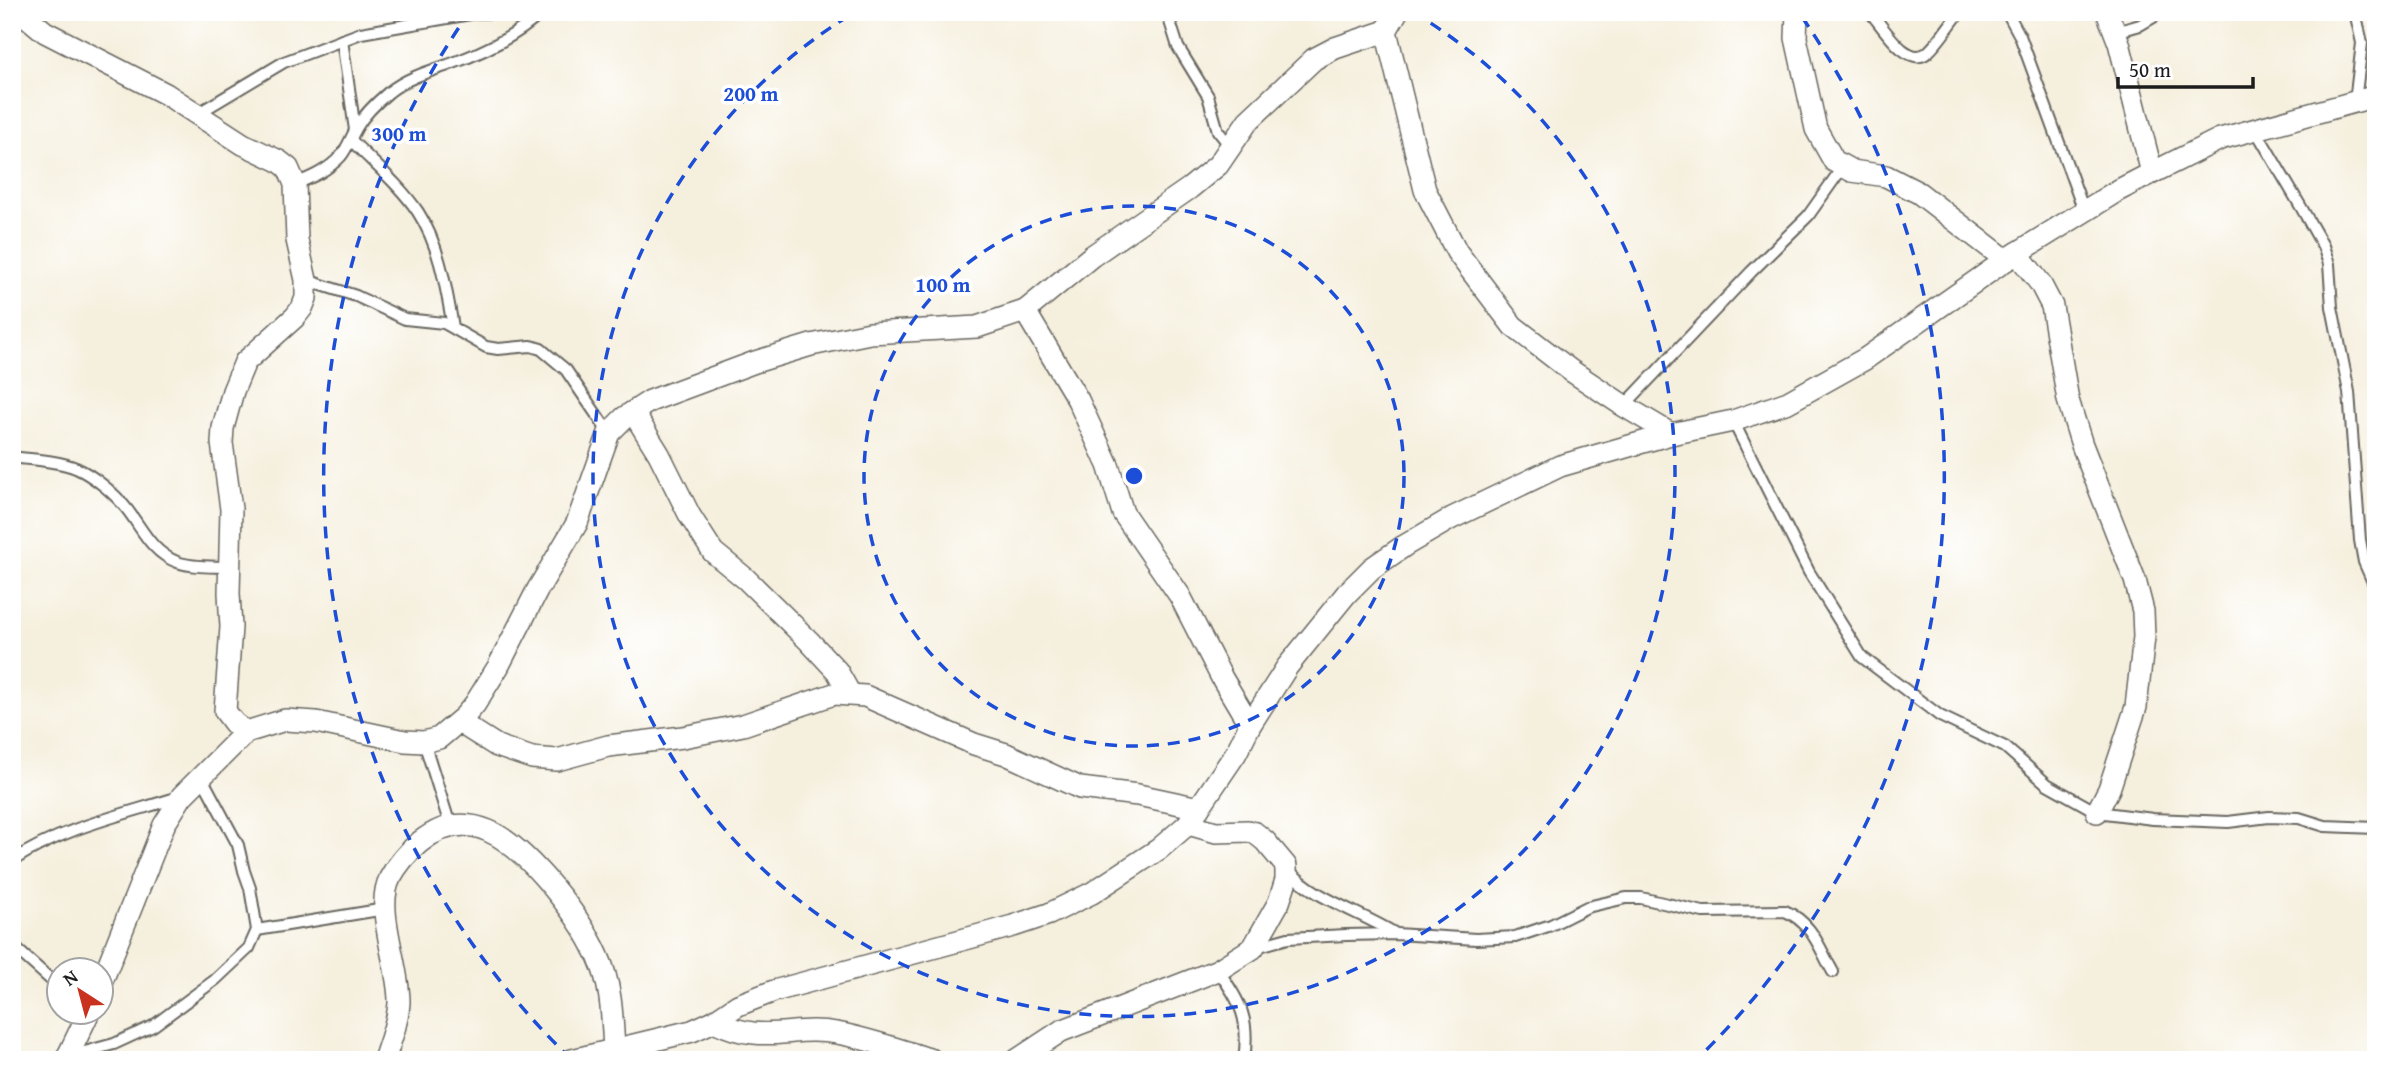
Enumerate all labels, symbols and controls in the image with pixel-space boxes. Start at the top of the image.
scale bar [2118,46,2253,90]
text: 50 m [2129,54,2171,85]
text: 200 m [723,78,779,109]
text: 300 m [371,118,427,149]
text: 100 m [915,269,971,300]
centre of rings [1122,464,1146,488]
north arrow [46,956,116,1026]
text: N [57,962,84,992]

